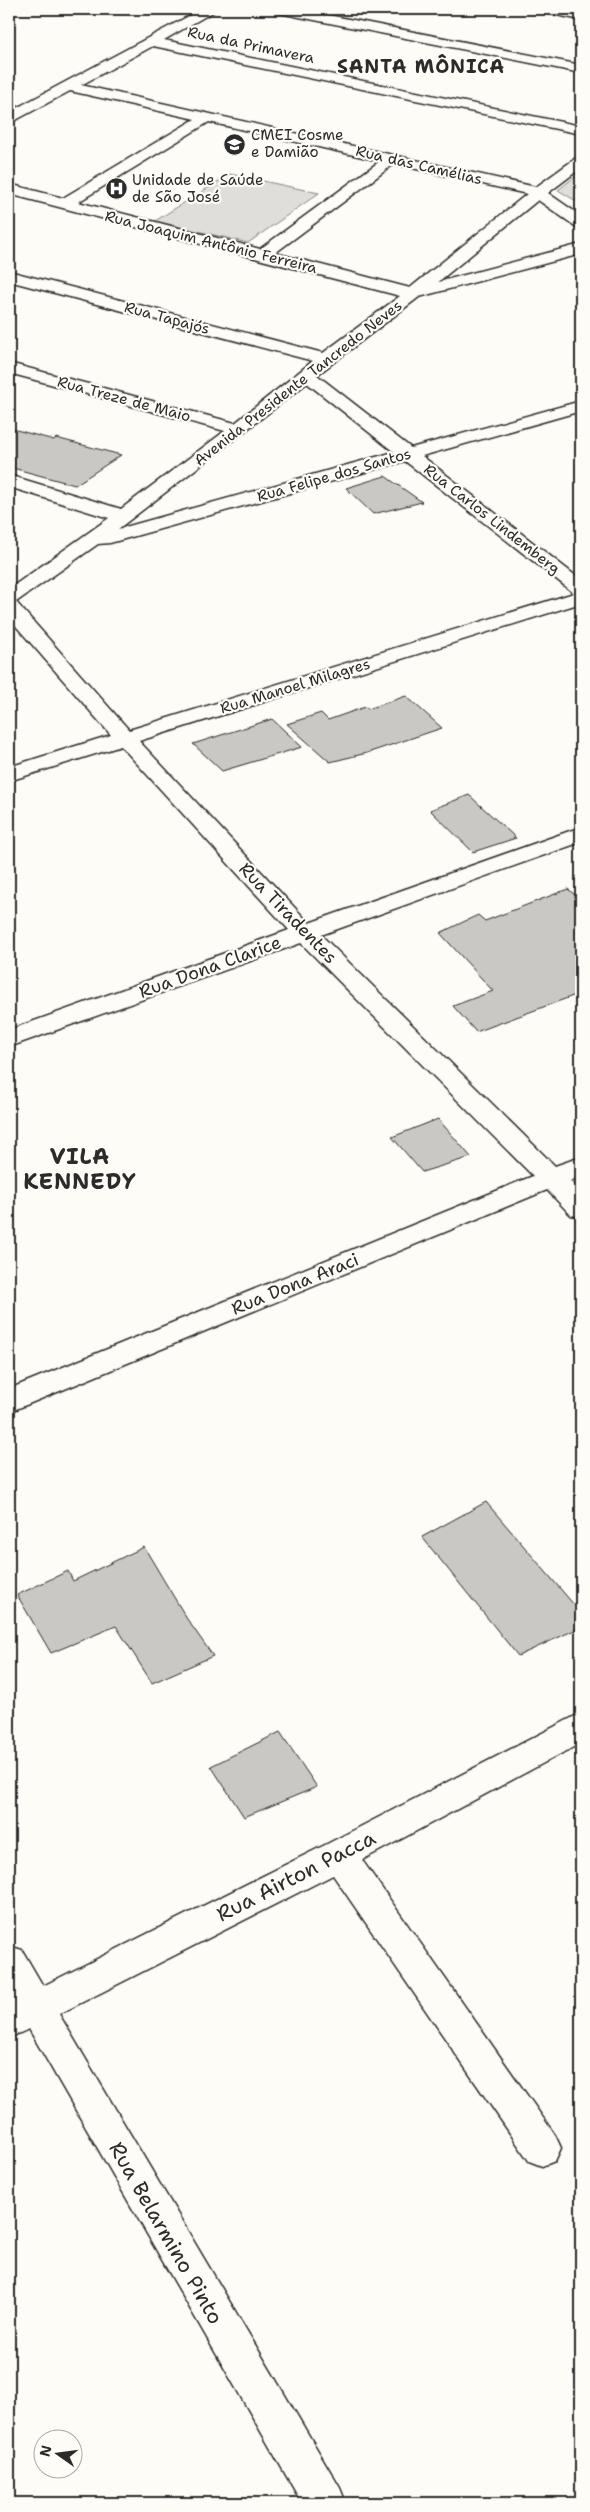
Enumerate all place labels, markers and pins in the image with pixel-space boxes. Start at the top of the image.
place label: CMEI Cosme e Damião [251,125,344,162]
school or university icon: CMEI Cosme e Damião [223,132,247,156]
place label: Unidade de Saúde de São José [132,170,263,207]
hospital icon: Unidade de Saúde de São José [104,177,128,201]

